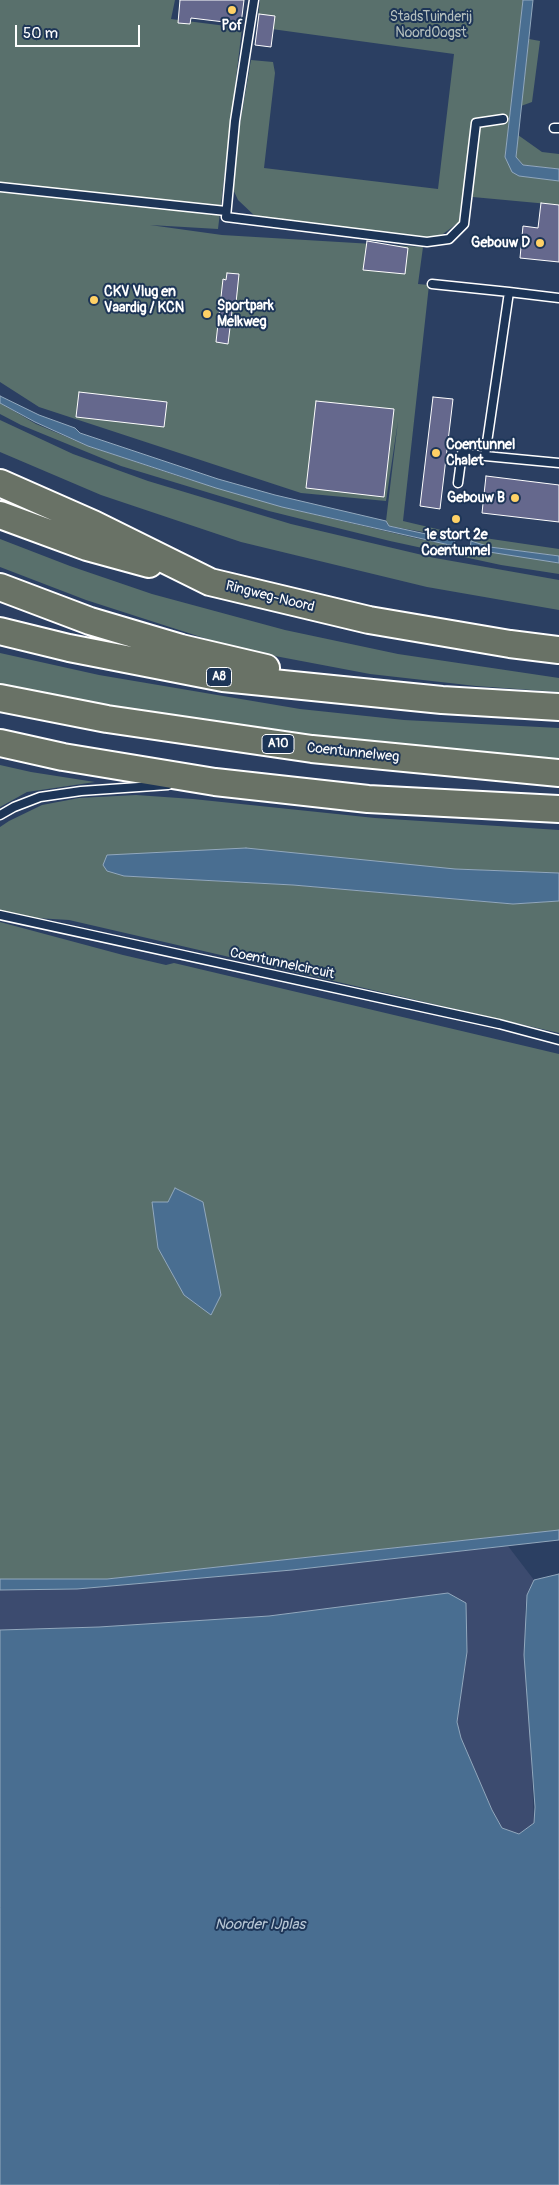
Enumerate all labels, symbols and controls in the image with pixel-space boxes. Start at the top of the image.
marker: Pof [226,4,238,16]
park label: StadsTuinderij NoordOogst [390,9,472,41]
scale bar [18,15,142,47]
place label: Pof [222,18,242,34]
text: 50 m [23,24,58,43]
place label: Gebouw D [471,235,530,251]
marker: Gebouw D [534,237,546,249]
place label: CKV Vlug en Vaardig / KCN [104,284,184,316]
marker: CKV Vlug en Vaardig / KCN [88,294,100,306]
place label: Sportpark Melkweg [217,298,274,331]
marker: Sportpark Melkweg [201,308,213,320]
place label: Coentunnel Chalet [446,437,515,470]
marker: Coentunnel Chalet [430,447,442,459]
place label: Gebouw B [447,490,505,506]
marker: Gebouw B [509,492,521,504]
marker: 1e stort 2e Coentunnel [450,513,462,525]
place label: 1e stort 2e Coentunnel [421,527,491,560]
street label: Ringweg-Noord [224,578,316,616]
road number: A8 [206,668,232,686]
road number: A10 [262,734,294,754]
street label: Coentunnelweg [306,740,400,766]
street label: Coentunnelcircuit [228,945,336,983]
water label: Noorder IJplas [215,1916,305,1934]

